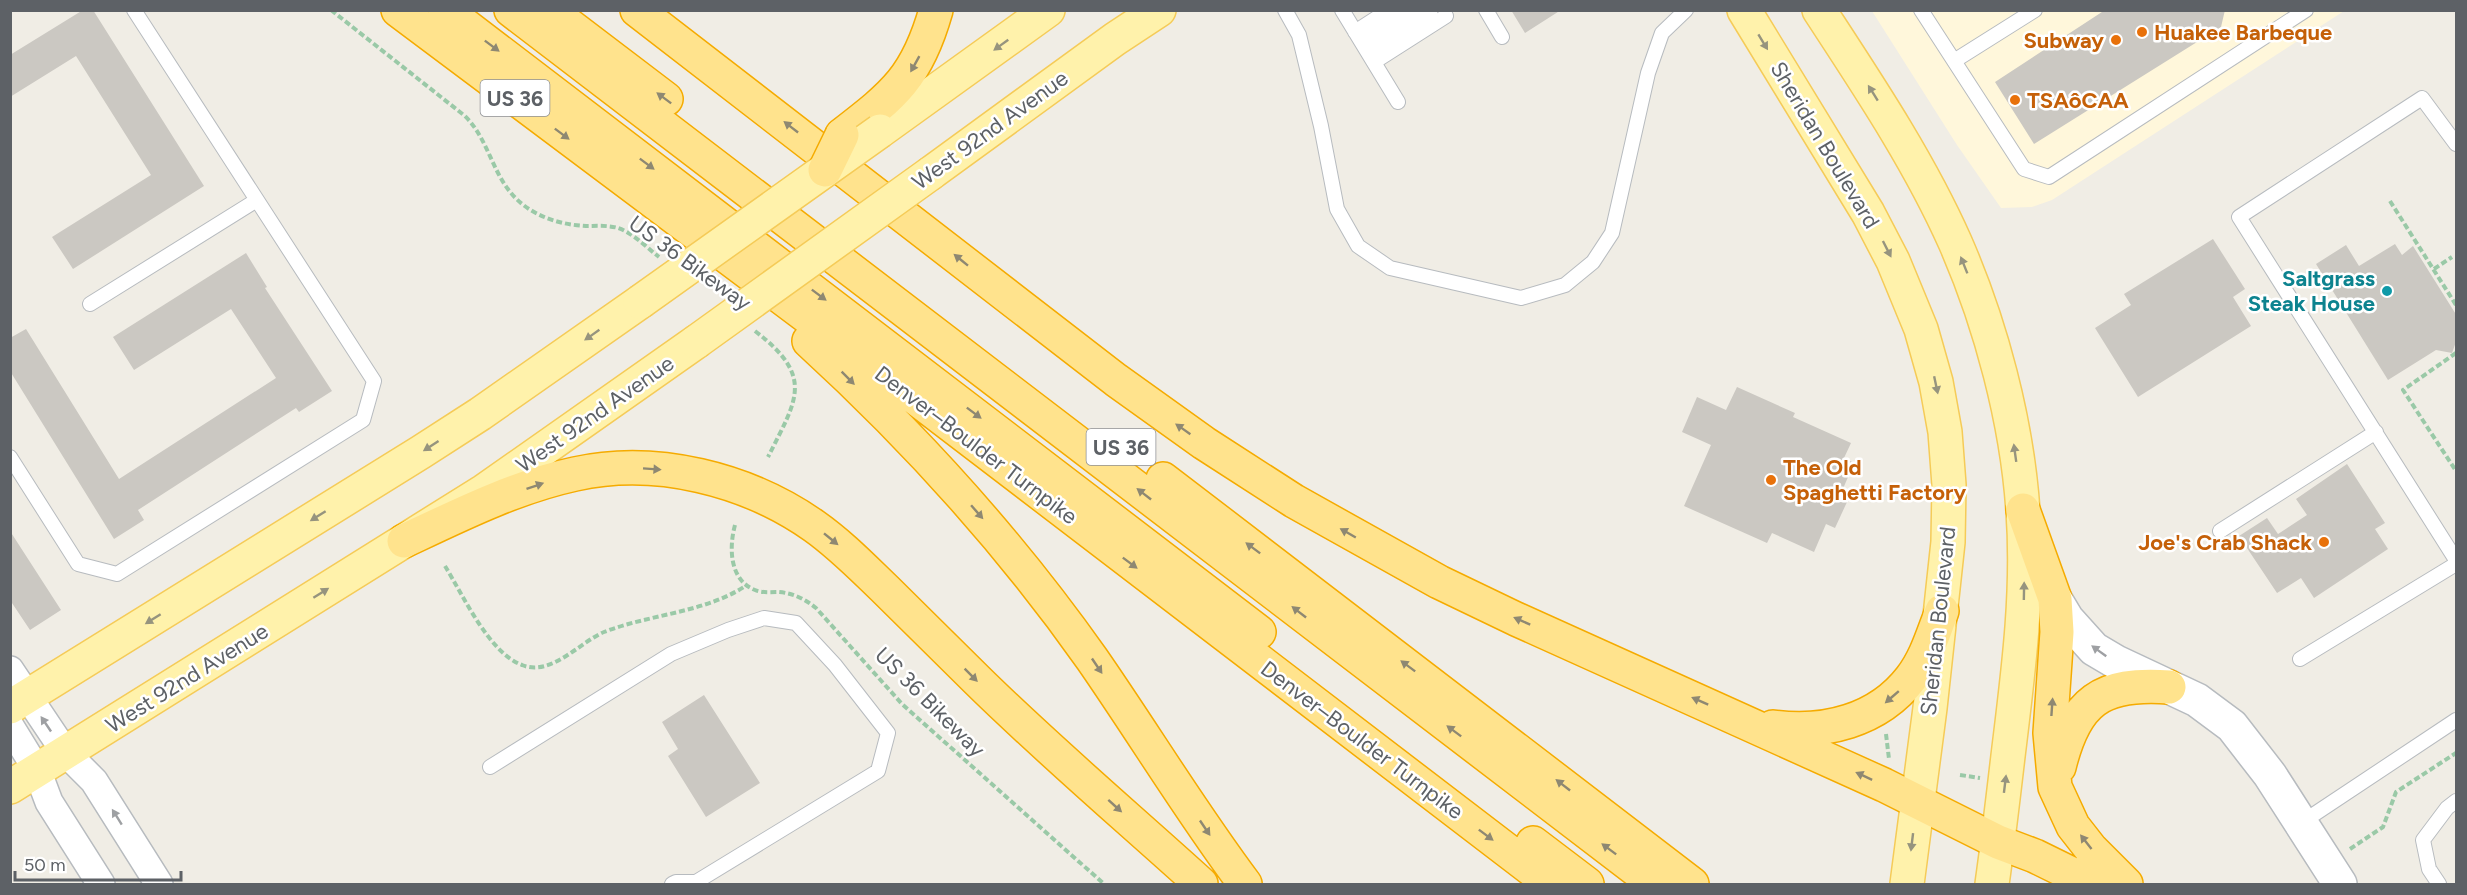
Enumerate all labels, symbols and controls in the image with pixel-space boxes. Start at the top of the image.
place label: Huakee Barbeque [2154,19,2332,46]
marker: Huakee Barbeque [2135,25,2149,39]
place label: Subway [2023,27,2104,54]
one-way arrow [1757,33,1768,50]
marker: Subway [2109,33,2123,47]
one-way arrow [993,38,1008,50]
one-way arrow [483,40,499,52]
one-way arrow [910,56,920,73]
street label: Sheridan Boulevard [1765,57,1885,233]
street label: West 92nd Avenue [907,64,1073,196]
road number: US 36 [480,80,550,116]
one-way arrow [1867,85,1878,101]
place label: TSAôCAA [2027,87,2129,114]
one-way arrow [657,92,672,104]
marker: TSAôCAA [2008,93,2022,107]
one-way arrow [783,121,799,134]
one-way arrow [555,127,570,139]
one-way arrow [639,158,655,170]
street label: US 36 Bikeway [624,210,757,317]
one-way arrow [1882,241,1892,258]
one-way arrow [953,254,969,267]
one-way arrow [1959,255,1969,273]
place label: Saltgrass Steak House [2248,265,2375,317]
marker: Saltgrass Steak House [2380,284,2394,298]
one-way arrow [811,288,826,300]
one-way arrow [584,329,600,341]
street label: West 92nd Avenue [511,350,679,478]
street label: Denver–Boulder Turnpike [869,360,1083,530]
one-way arrow [841,370,855,384]
one-way arrow [1932,376,1941,395]
one-way arrow [966,407,981,419]
one-way arrow [1175,424,1191,435]
road number: US 36 [1086,429,1156,465]
one-way arrow [423,440,439,451]
one-way arrow [2011,443,2020,462]
place label: The Old Spaghetti Factory [1783,454,1966,506]
one-way arrow [643,464,662,474]
marker: The Old Spaghetti Factory [1764,473,1778,487]
one-way arrow [526,480,544,490]
one-way arrow [1137,488,1152,500]
one-way arrow [971,504,984,520]
one-way arrow [310,511,327,522]
street label: Sheridan Boulevard [1915,525,1961,717]
one-way arrow [1339,528,1356,538]
place label: Joe's Crab Shack [2138,529,2312,556]
one-way arrow [823,533,839,546]
marker: Joe's Crab Shack [2317,535,2331,549]
one-way arrow [1245,541,1261,554]
one-way arrow [1122,557,1138,569]
one-way arrow [2019,581,2029,600]
one-way arrow [313,588,329,599]
one-way arrow [1291,606,1307,619]
one-way arrow [145,613,161,624]
street label: West 92nd Avenue [101,617,273,739]
one-way arrow [1513,617,1530,626]
street label: US 36 Bikeway [869,641,991,763]
one-way arrow [2091,645,2107,657]
street label: Denver–Boulder Turnpike [1255,655,1469,825]
one-way arrow [1091,658,1103,674]
one-way arrow [1400,660,1416,673]
one-way arrow [964,667,978,681]
one-way arrow [1885,690,1900,703]
one-way arrow [1690,696,1708,706]
one-way arrow [2048,698,2057,717]
one-way arrow [41,716,52,733]
one-way arrow [1446,725,1462,737]
one-way arrow [1856,771,1873,780]
one-way arrow [2000,775,2009,794]
one-way arrow [1555,778,1571,791]
one-way arrow [1107,799,1122,812]
one-way arrow [111,809,122,825]
one-way arrow [1199,820,1211,836]
one-way arrow [1478,828,1493,840]
one-way arrow [1907,833,1917,852]
one-way arrow [2079,834,2092,850]
one-way arrow [1601,843,1617,855]
scale bar [15,844,182,882]
text: 50 m [24,854,66,876]

